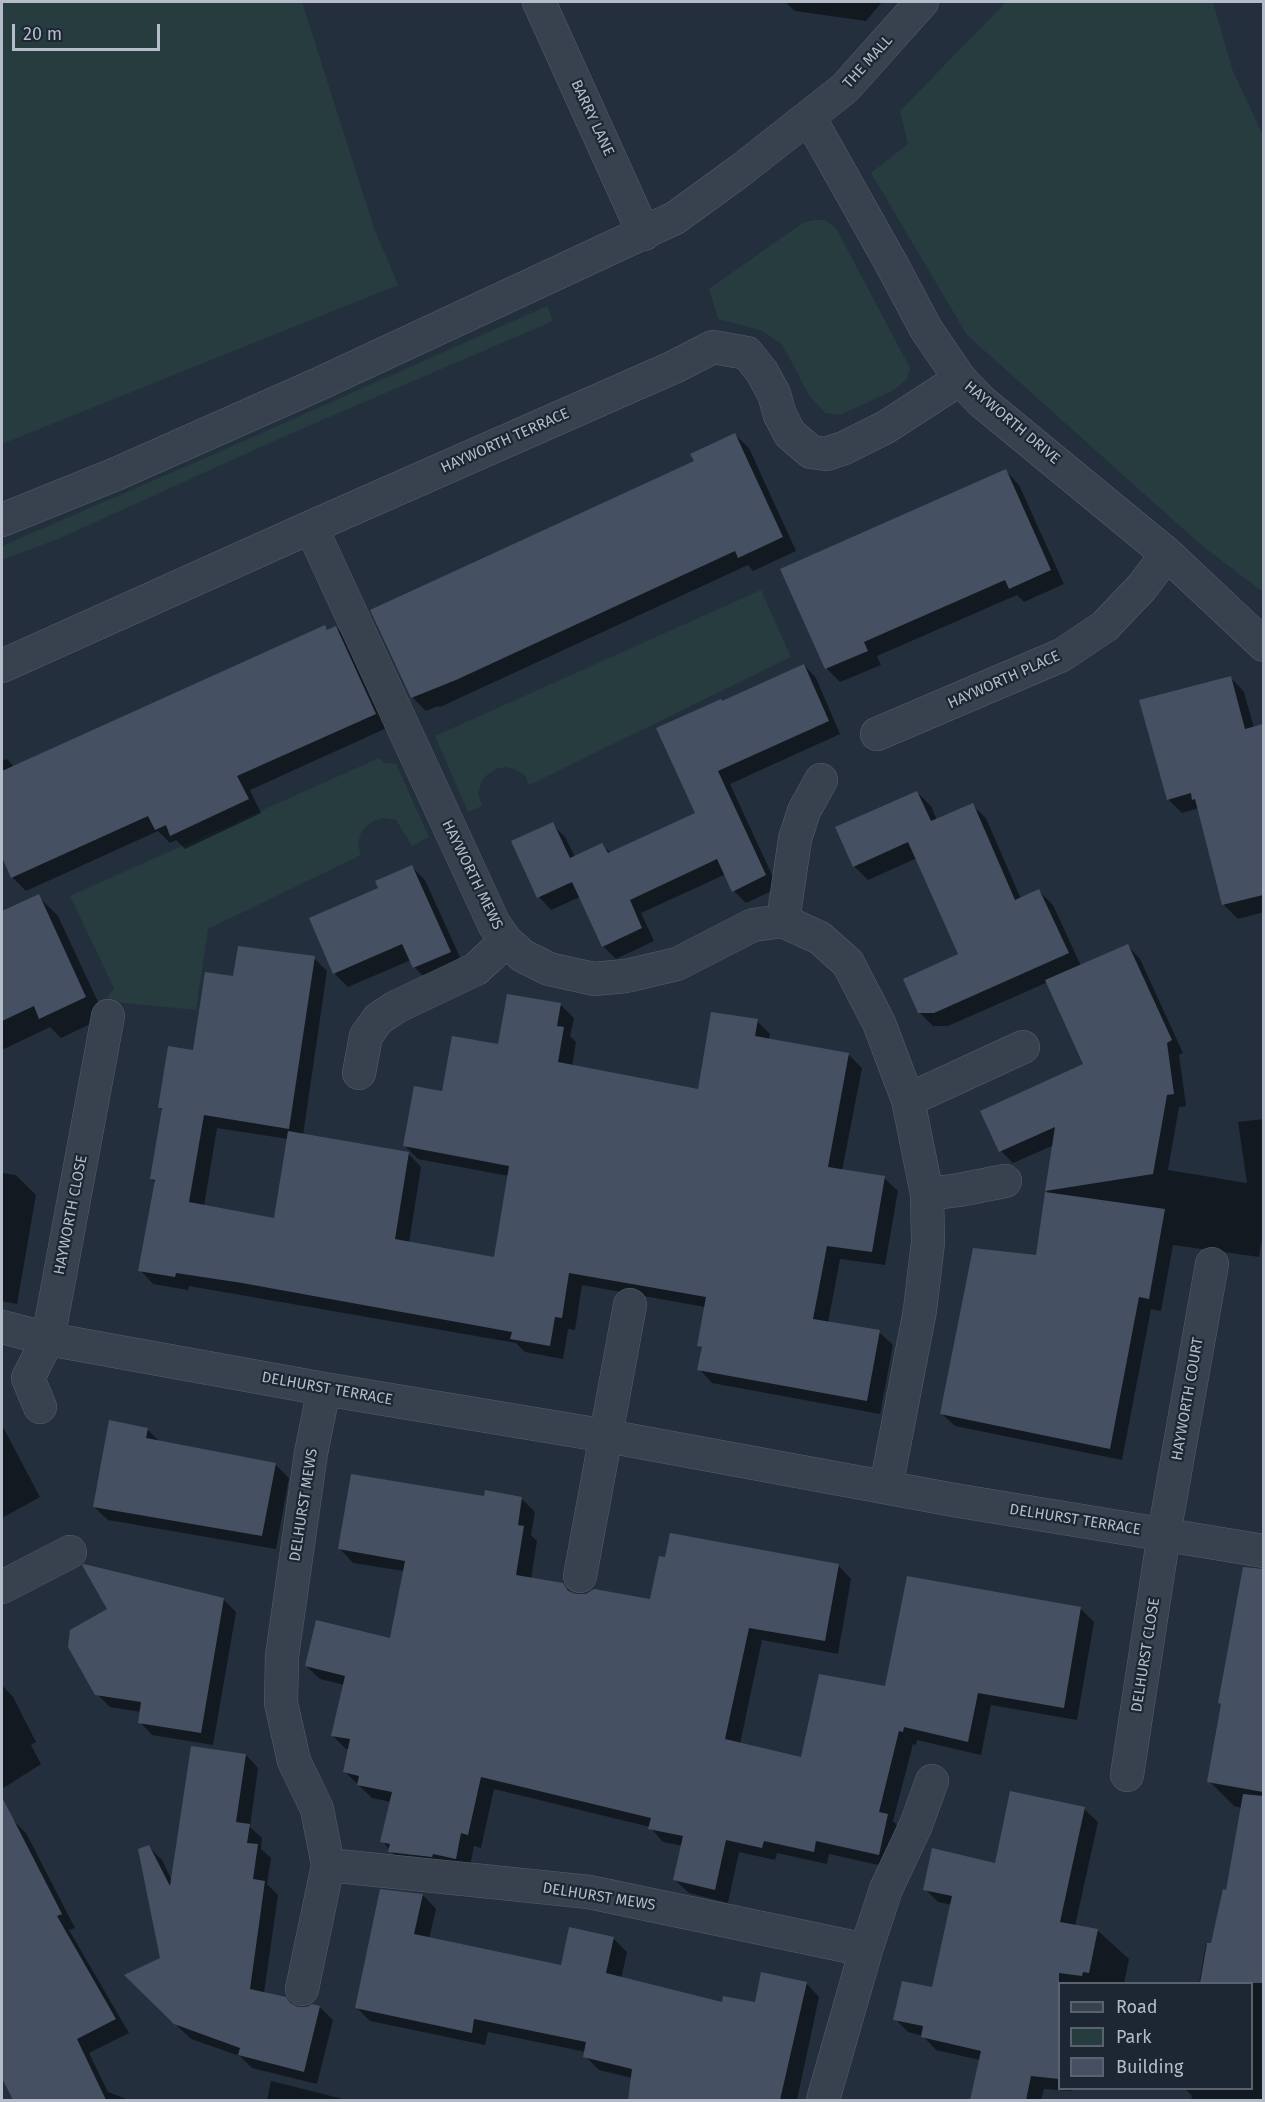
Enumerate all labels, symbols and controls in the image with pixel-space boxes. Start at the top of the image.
scale bar [15,12,164,50]
text: 20 m [23,23,62,45]
street label: THE MALL [840,32,896,92]
street label: BARRY LANE [567,77,617,159]
street label: HAYWORTH DRIVE [961,378,1063,468]
street label: HAYWORTH TERRACE [438,405,572,477]
street label: HAYWORTH PLACE [945,647,1063,713]
street label: HAYWORTH MEWS [438,817,506,933]
street label: HAYWORTH CLOSE [51,1154,91,1276]
street label: HAYWORTH COURT [1168,1336,1208,1462]
street label: DELHURST TERRACE [260,1369,394,1409]
street label: DELHURST MEWS [286,1447,322,1563]
street label: DELHURST TERRACE [1008,1501,1142,1539]
street label: DELHURST CLOSE [1128,1597,1164,1713]
street label: DELHURST MEWS [541,1879,657,1915]
legend [1058,1982,1253,2090]
text: Road [1116,1996,1158,2018]
text: Park [1116,2026,1151,2048]
text: Building [1116,2056,1183,2078]

